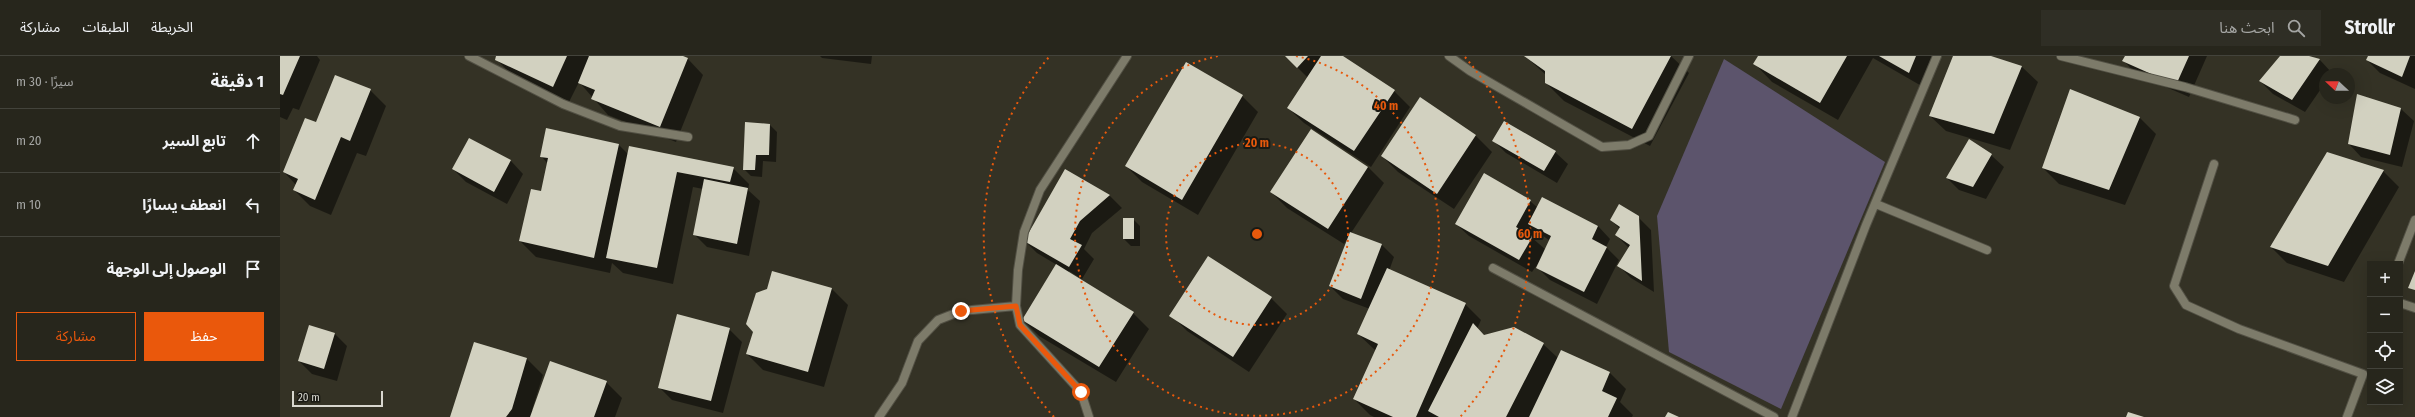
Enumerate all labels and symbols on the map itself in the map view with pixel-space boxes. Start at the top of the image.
north arrow [2319,68,2355,104]
text: 40 m [1374,99,1398,113]
text: 20 m [1244,136,1269,150]
centre of rings [1250,227,1264,241]
text: 60 m [1518,227,1542,241]
route end [952,302,970,320]
route start [1072,383,1090,401]
scale bar [292,389,383,408]

